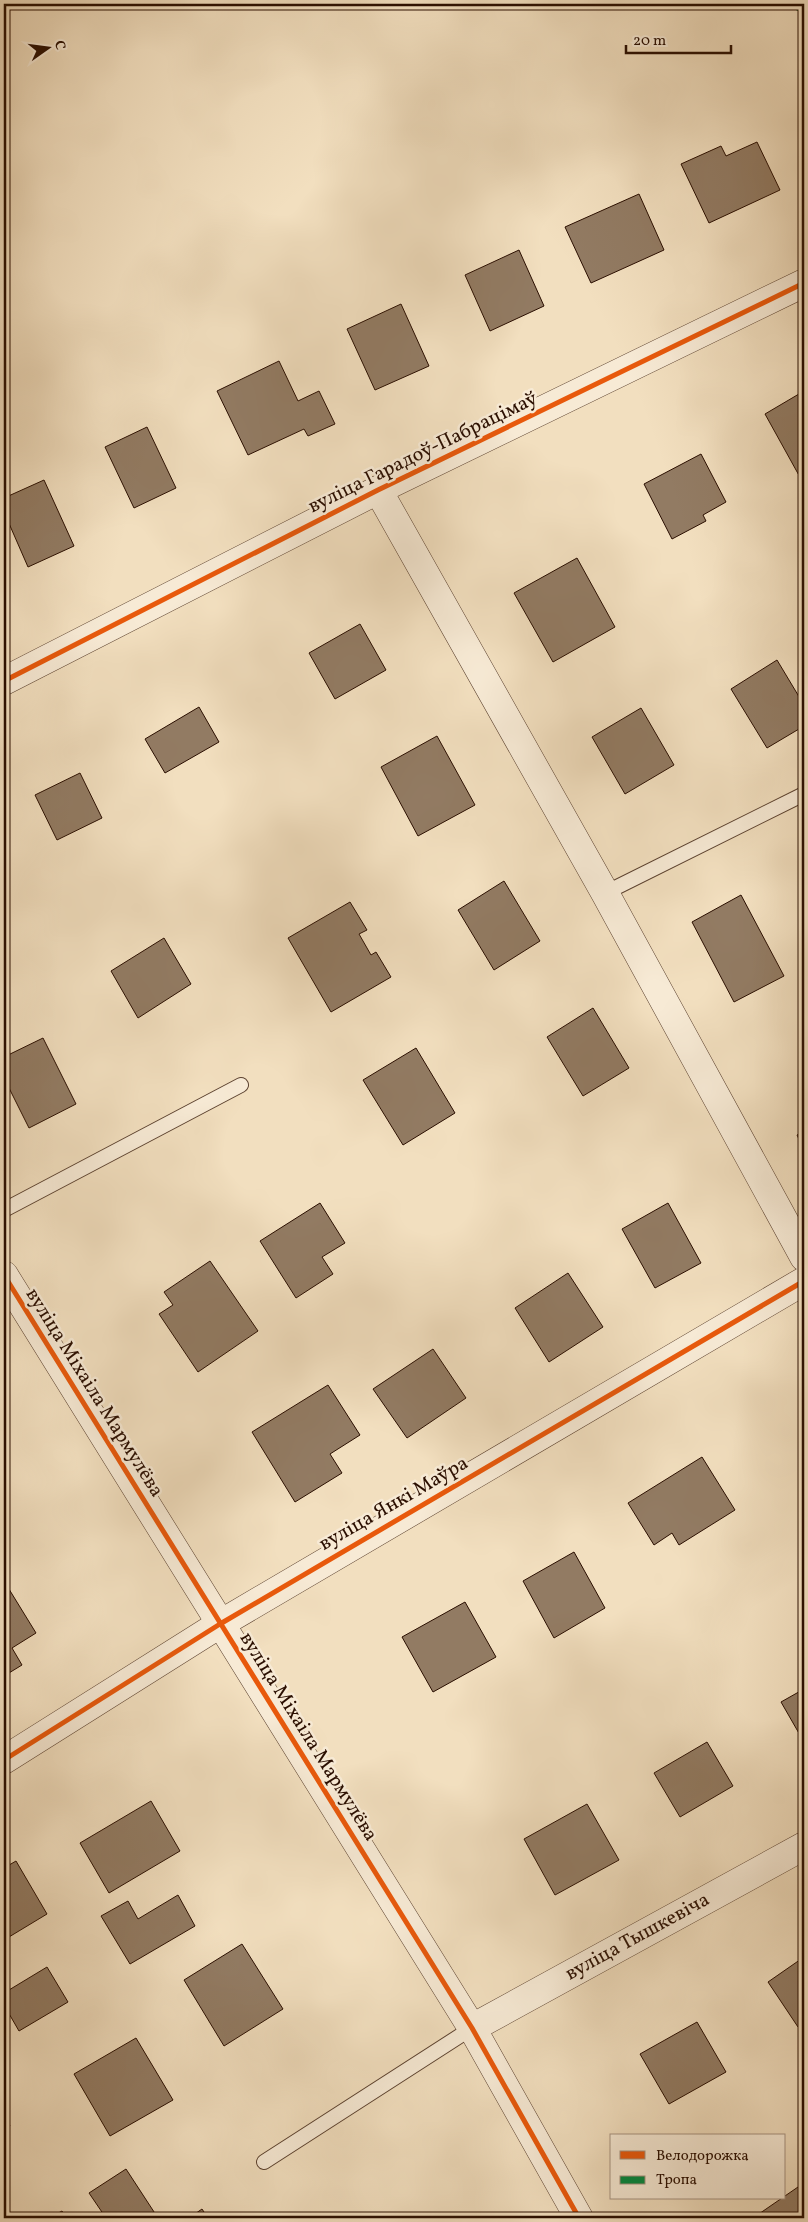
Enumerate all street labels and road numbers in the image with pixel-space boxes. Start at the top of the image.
street label: вуліца Гарадоў-Пабрацімаў [304,385,543,521]
street label: вуліца Міхаіла Мармулёва [18,1283,170,1503]
street label: вуліца Янкі Маўра [314,1450,474,1558]
street label: вуліца Міхаіла Мармулёва [232,1627,384,1847]
street label: вуліца Тышкевіча [560,1886,715,1988]

